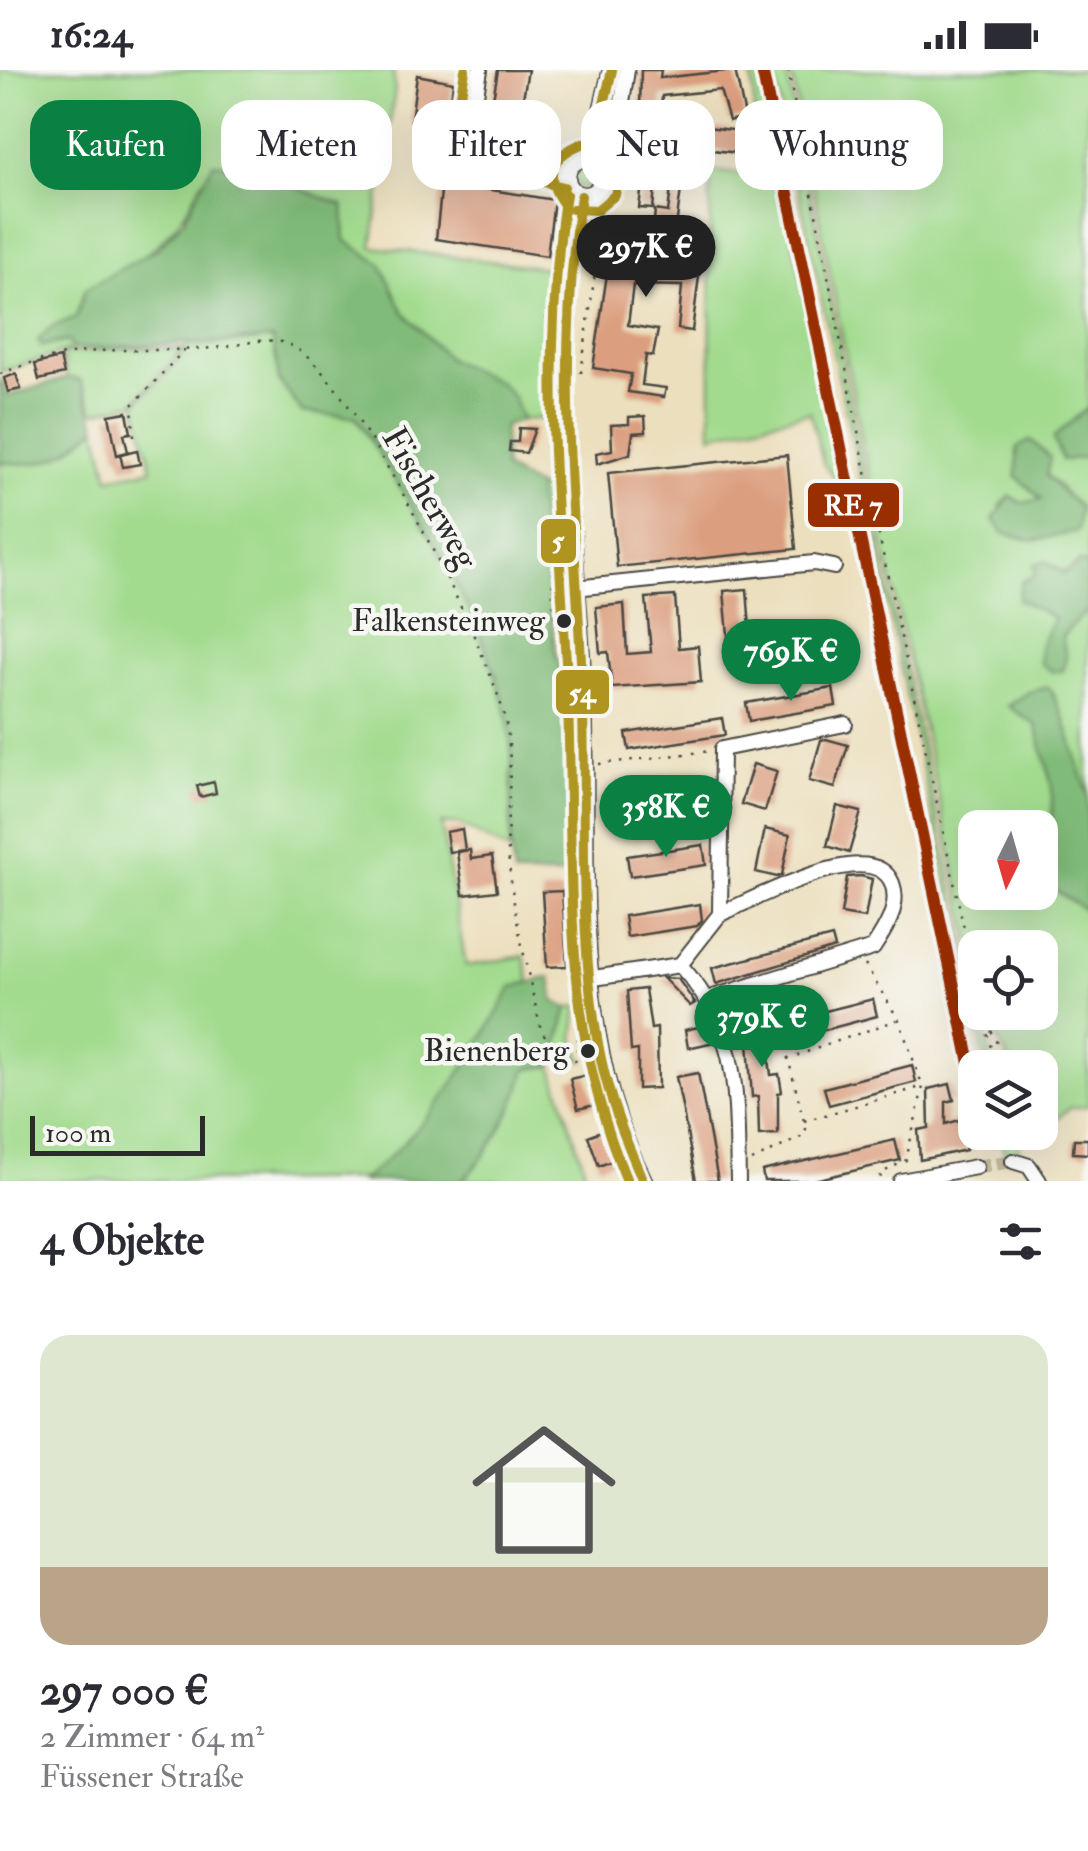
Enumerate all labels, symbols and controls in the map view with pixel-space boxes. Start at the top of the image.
text: 16:24 [50,11,132,59]
chip: Kaufen [30,100,201,190]
chip: Mieten [221,100,392,190]
chip: Filter [412,100,561,190]
chip: Neu [581,100,715,190]
chip: Wohnung [735,100,943,190]
pin: 297K € [565,215,727,300]
text: 297K € [598,227,694,267]
street label: Fischerweg [372,419,489,577]
line badge: RE 7 [806,481,901,529]
text: RE 7 [824,489,883,524]
line badge: 5 [539,517,578,565]
text: 5 [552,524,565,559]
place label: Falkensteinweg [352,601,546,641]
marker: Falkensteinweg [554,611,574,631]
pin: 769K € [710,619,872,704]
text: 769K € [743,631,839,671]
line badge: 54 [554,668,611,716]
text: 54 [569,676,597,711]
pin: 358K € [585,775,747,860]
text: 358K € [621,787,711,827]
north arrow [958,810,1058,910]
map controls [958,810,1058,1150]
button: locate [958,930,1058,1030]
pin: 379K € [681,985,843,1070]
text: 379K € [716,997,808,1037]
place label: Bienenberg [424,1031,570,1071]
marker: Bienenberg [578,1041,598,1061]
button: layers [958,1050,1058,1150]
scale bar [30,1111,205,1156]
text: 100 m [45,1116,111,1151]
icon: filters [993,1214,1048,1269]
text: 4 Objekte [40,1215,204,1267]
icon: home [454,1400,634,1580]
text: 297 000 € [40,1665,209,1717]
text: 2 Zimmer · 64 m² [40,1717,264,1757]
text: Füssener Straße [40,1757,244,1797]

